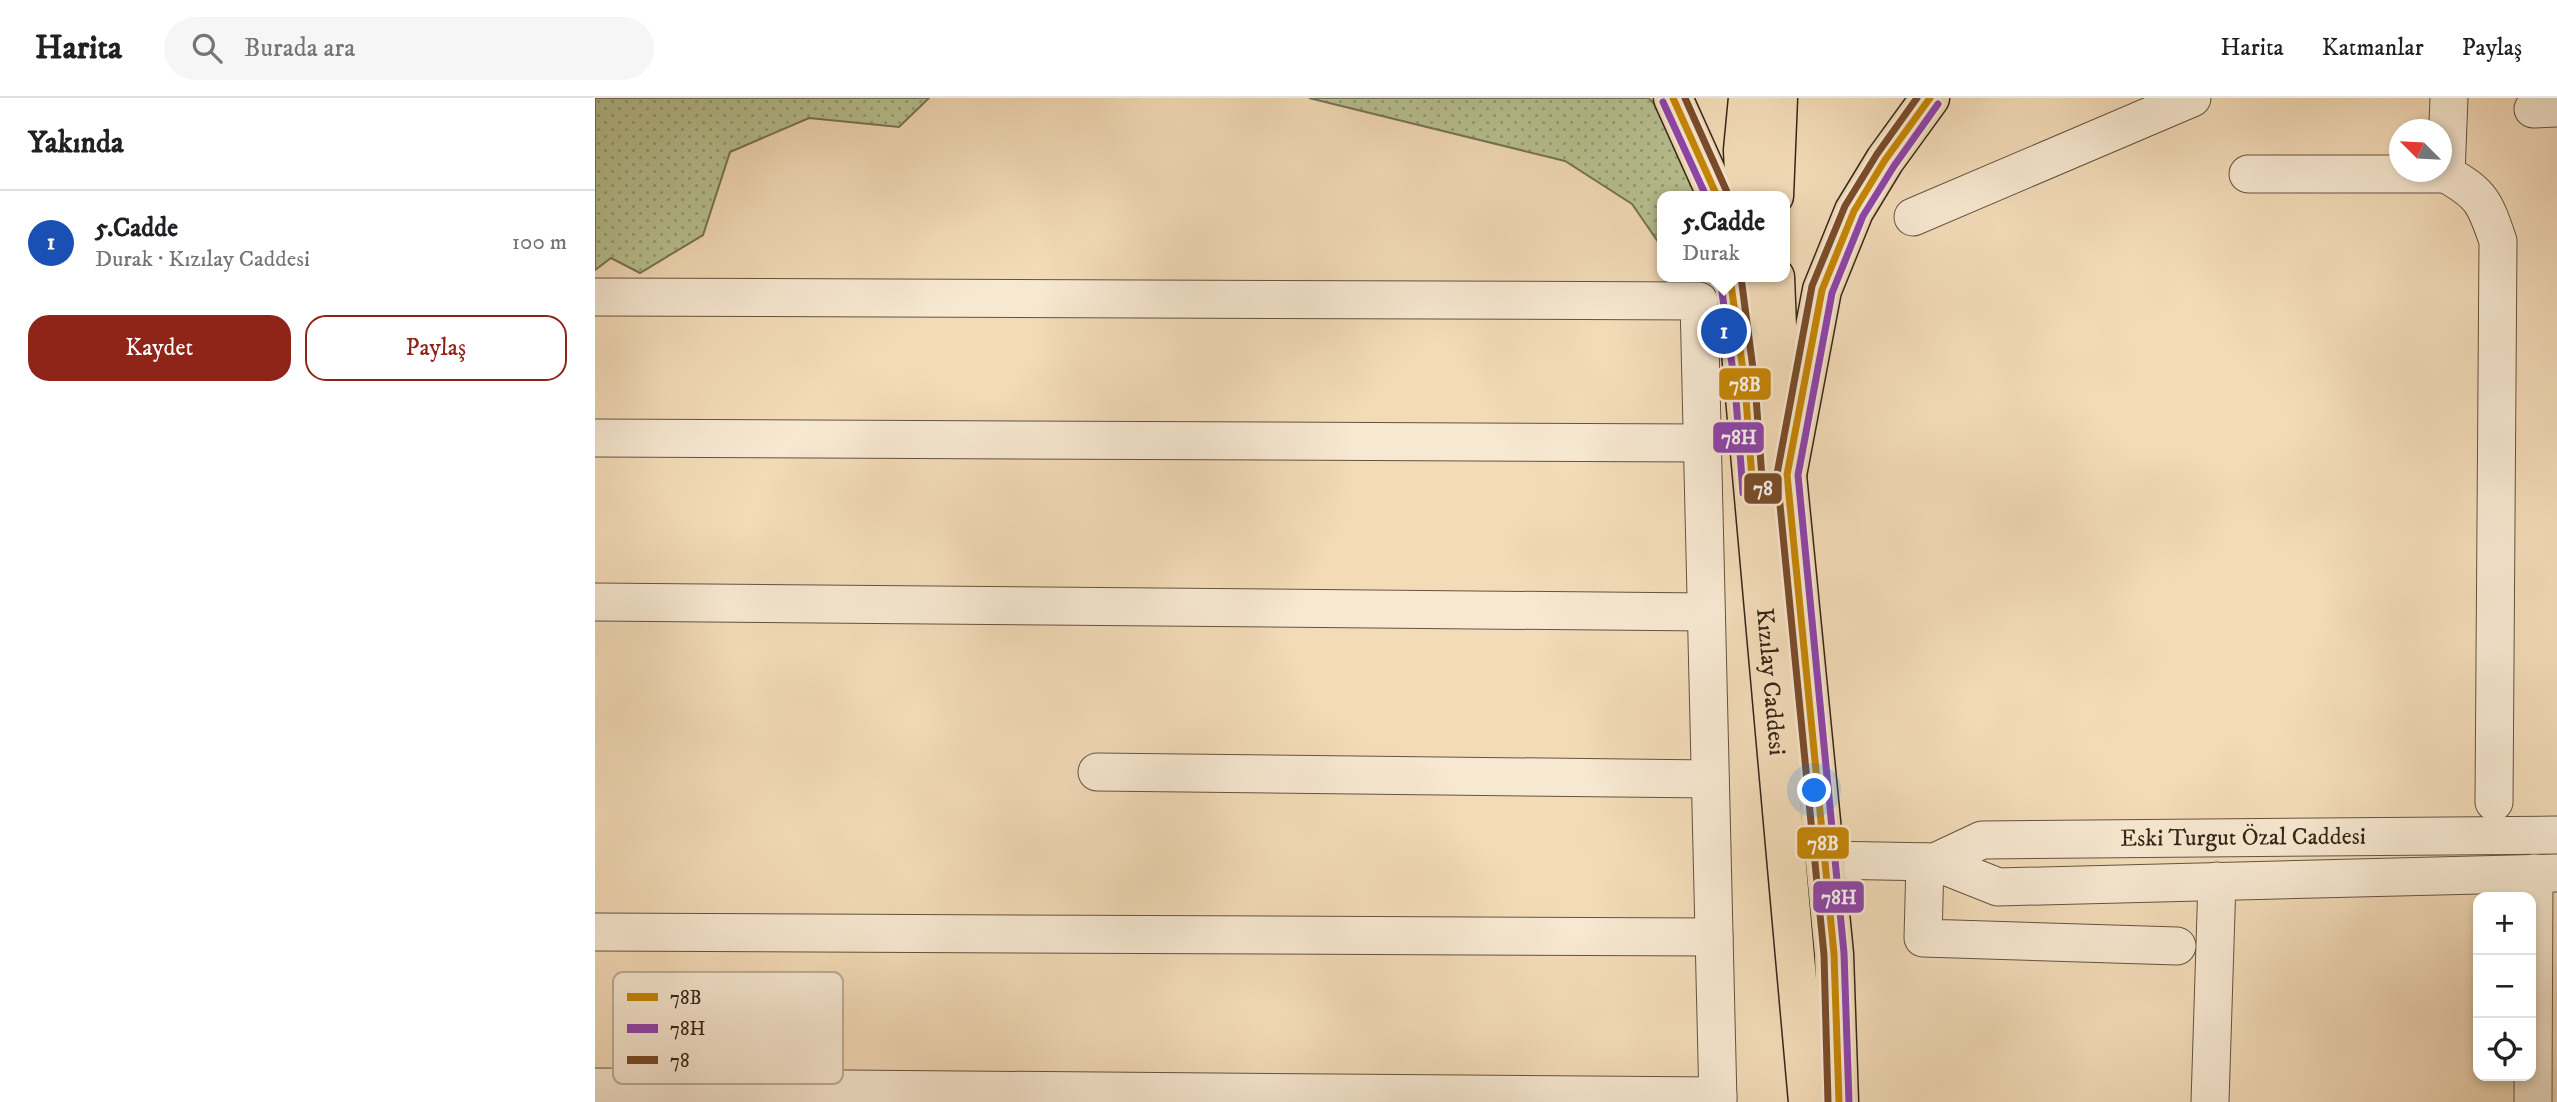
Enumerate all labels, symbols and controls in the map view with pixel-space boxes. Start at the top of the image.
search box [164,17,654,80]
text: Harita [35,28,122,69]
icon: search [188,29,226,67]
text: Burada ara [244,32,355,65]
text: Harita [2220,33,2284,63]
text: Katmanlar [2322,33,2424,63]
text: Paylaş [2462,33,2522,63]
north arrow [2389,119,2452,182]
text: Yakında [28,125,124,162]
popup [1657,191,1790,282]
text: 5.Cadde [1682,206,1765,239]
text: 5.Cadde [95,212,178,245]
text: 1 [47,228,55,257]
text: 100 m [512,228,567,257]
text: Durak [1682,239,1740,268]
text: Durak · Kızılay Caddesi [95,245,310,274]
pin: 1 [1701,305,1747,357]
button: Kaydet [28,315,291,381]
button: Paylaş [305,315,567,381]
line badge: 78B [1718,367,1772,401]
text: 78B [1729,374,1761,397]
line badge: 78H [1712,421,1765,454]
text: 78H [1721,427,1757,450]
line badge: 78 [1743,472,1783,505]
text: 78 [1753,478,1773,501]
street label: Kızılay Caddesi [1749,607,1792,757]
your location [1797,773,1831,807]
street label: Eski Turgut Özal Caddesi [2120,822,2366,854]
line badge: 78B [1796,826,1850,860]
text: 78B [1807,833,1839,856]
line badge: 78H [1812,880,1865,914]
text: 78H [1821,887,1857,910]
map controls [2473,892,2536,1081]
button: + [2473,892,2536,955]
button: − [2473,955,2536,1018]
legend [613,972,843,1084]
text: 78B [670,987,702,1010]
text: 78H [670,1018,706,1041]
button: locate [2473,1018,2536,1081]
text: 78 [670,1050,690,1073]

